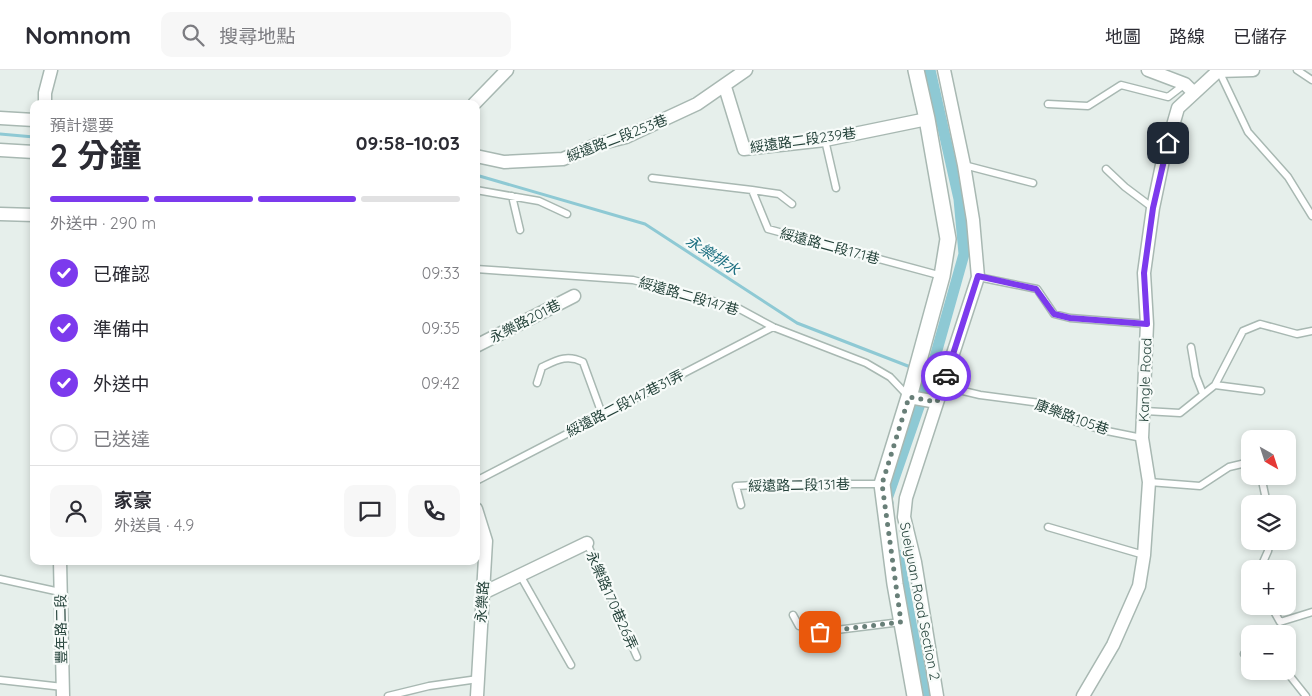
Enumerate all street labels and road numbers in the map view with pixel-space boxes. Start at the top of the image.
street label: 綏遠路二段253巷 [564,110,670,166]
street label: 綏遠路二段239巷 [749,124,857,156]
street label: 綏遠路二段171巷 [778,224,882,268]
street label: 綏遠路二段147巷 [637,273,741,319]
street label: 永樂路201巷 [486,295,564,347]
street label: Kangle Road [1135,338,1155,422]
street label: 綏遠路二段147巷31弄 [563,366,687,440]
street label: 康樂路105巷 [1033,395,1111,439]
street label: 綏遠路二段131巷 [748,475,850,495]
street label: Sueiyuan Road Section 2 [896,520,944,682]
street label: 永樂路170巷26弄 [582,548,642,652]
street label: 永樂路 [472,580,492,624]
street label: 豐年路二段 [51,594,71,664]

